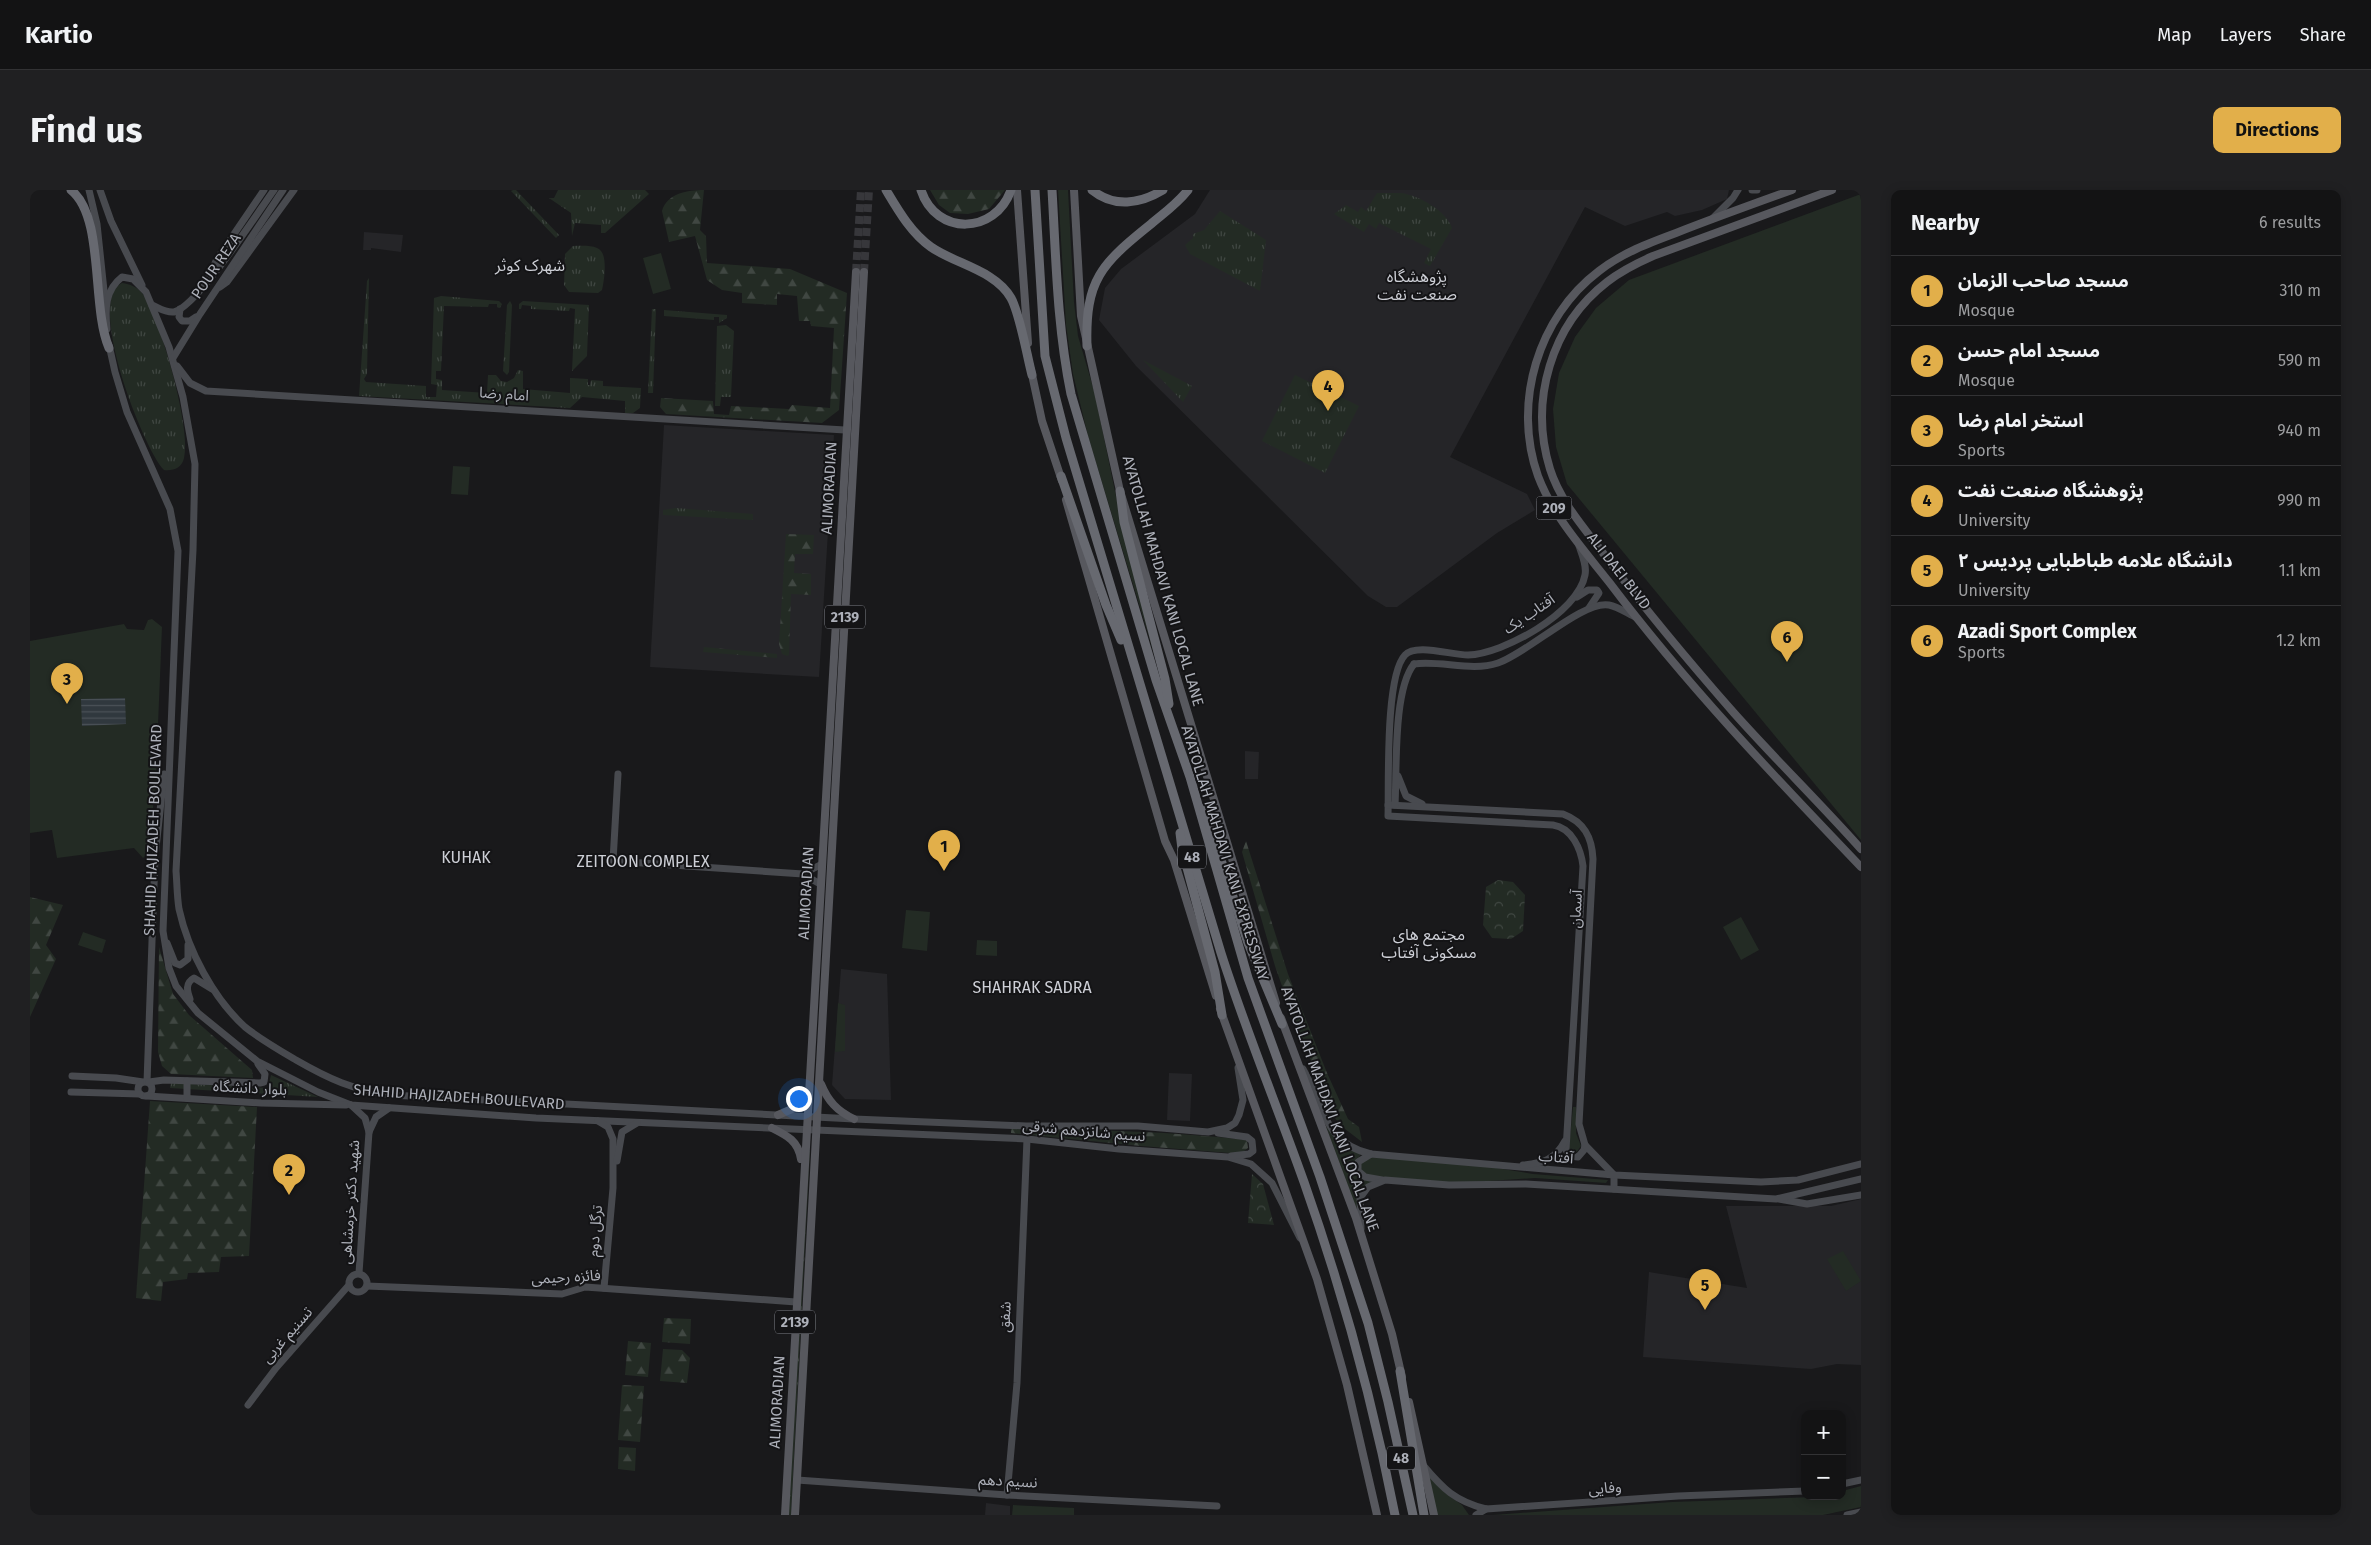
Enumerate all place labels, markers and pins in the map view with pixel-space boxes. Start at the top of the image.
pin: 4 [1312,370,1344,411]
pin: 6 [1771,621,1803,662]
pin: 3 [51,663,83,704]
pin: 1 [928,830,960,871]
pin: 2 [273,1154,305,1195]
pin: 5 [1689,1269,1721,1310]

